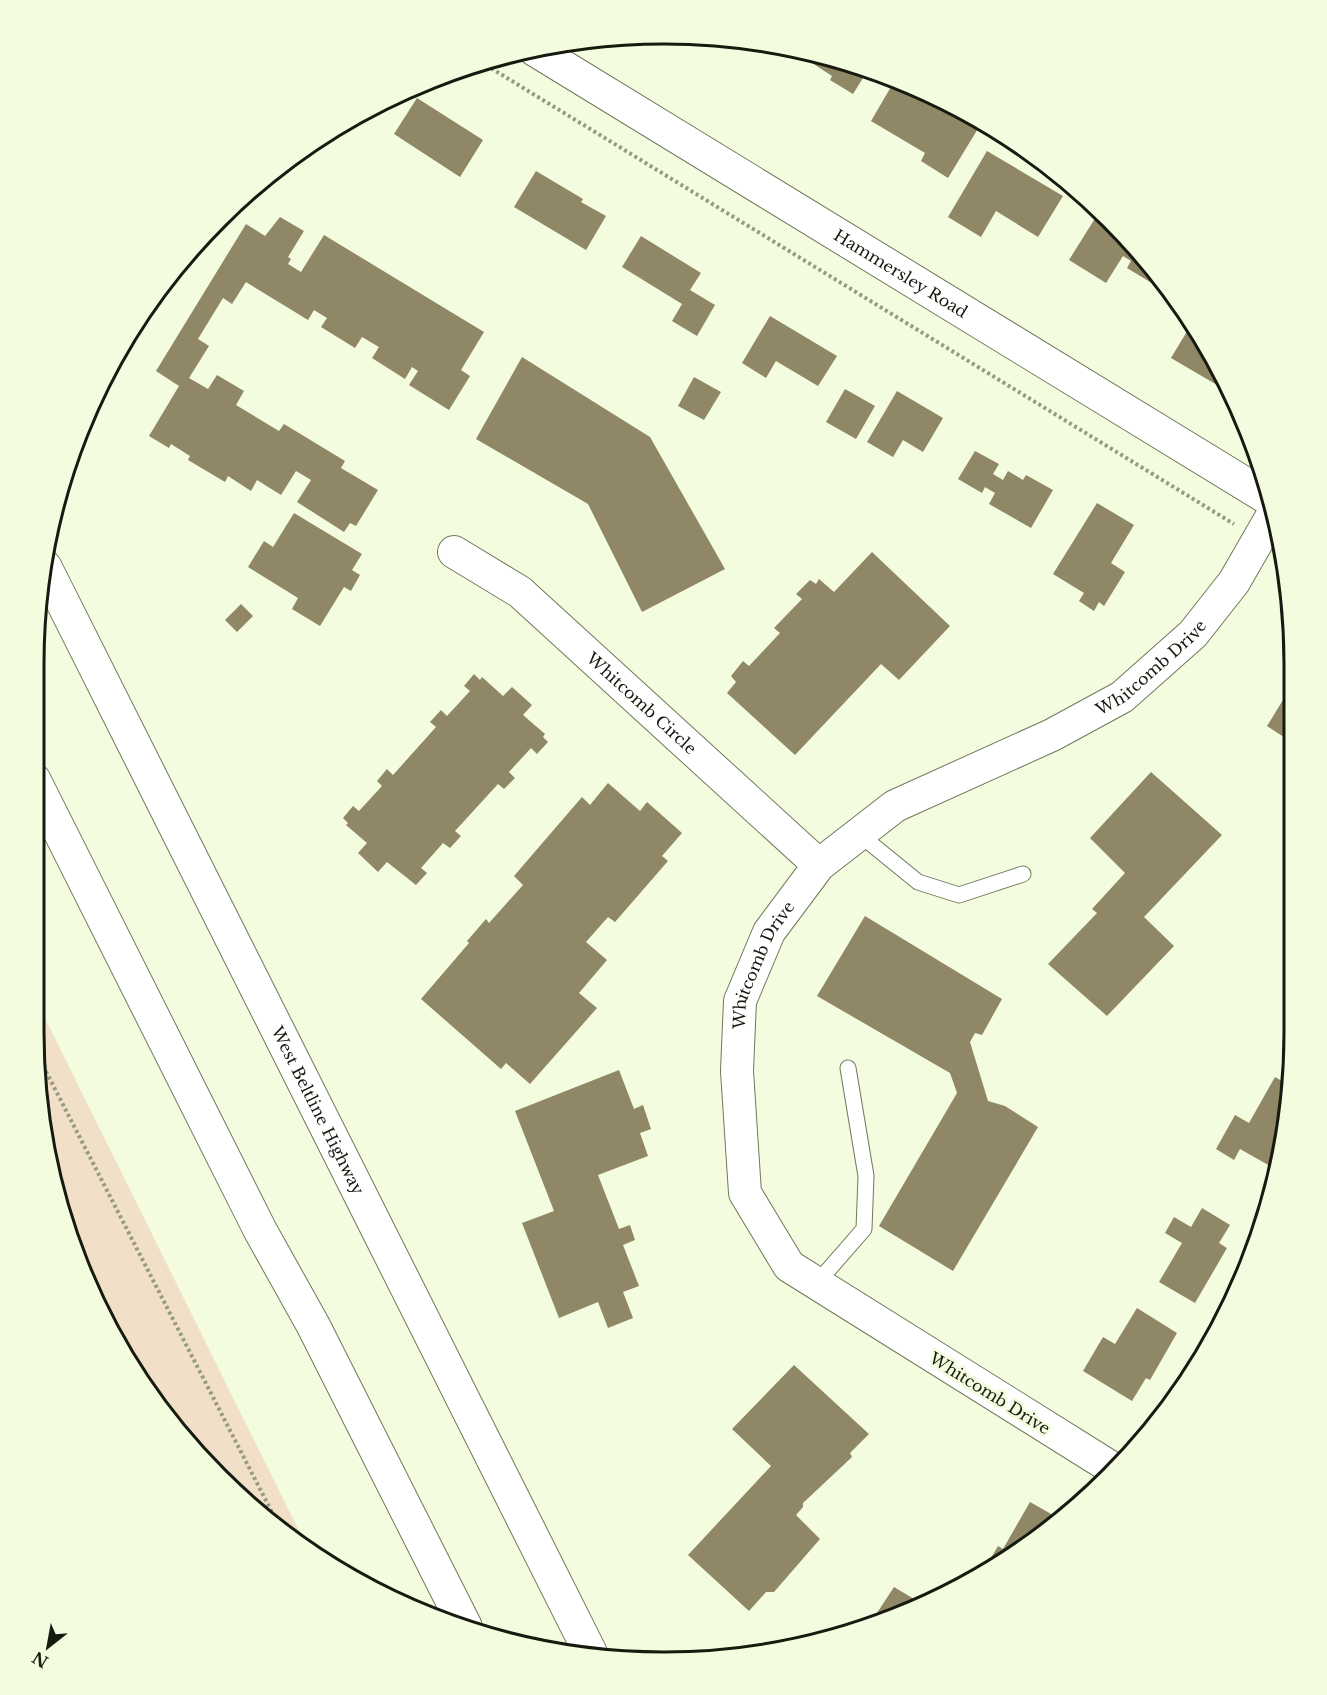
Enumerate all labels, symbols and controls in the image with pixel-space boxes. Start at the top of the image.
street label: Hammersley Road [830,225,972,322]
street label: Whitcomb Drive [1091,616,1210,720]
street label: Whitcomb Circle [582,647,701,758]
street label: Whitcomb Drive [729,897,799,1030]
street label: West Beltline Highway [267,1022,369,1198]
street label: Whitcomb Drive [925,1347,1054,1438]
north arrow [18,1617,78,1677]
text: N [29,1647,52,1672]

